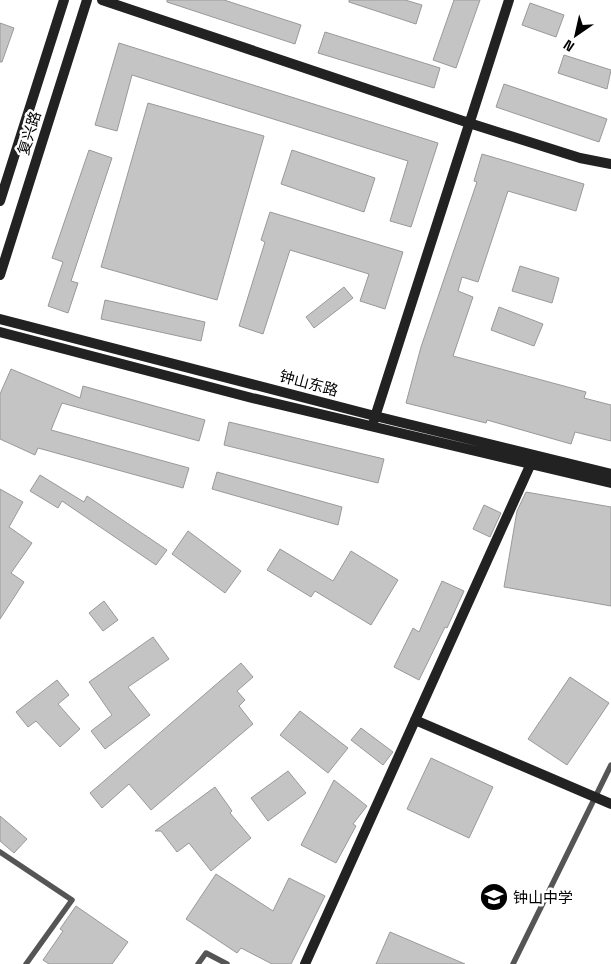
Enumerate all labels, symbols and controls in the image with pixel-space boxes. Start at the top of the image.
north arrow [551,10,601,60]
text: N [560,36,578,56]
street label: 复兴路 [13,109,45,157]
street label: 钟山东路 [278,366,340,400]
school or university icon: 钟山中学 [479,882,509,912]
place label: 钟山中学 [513,888,573,907]

